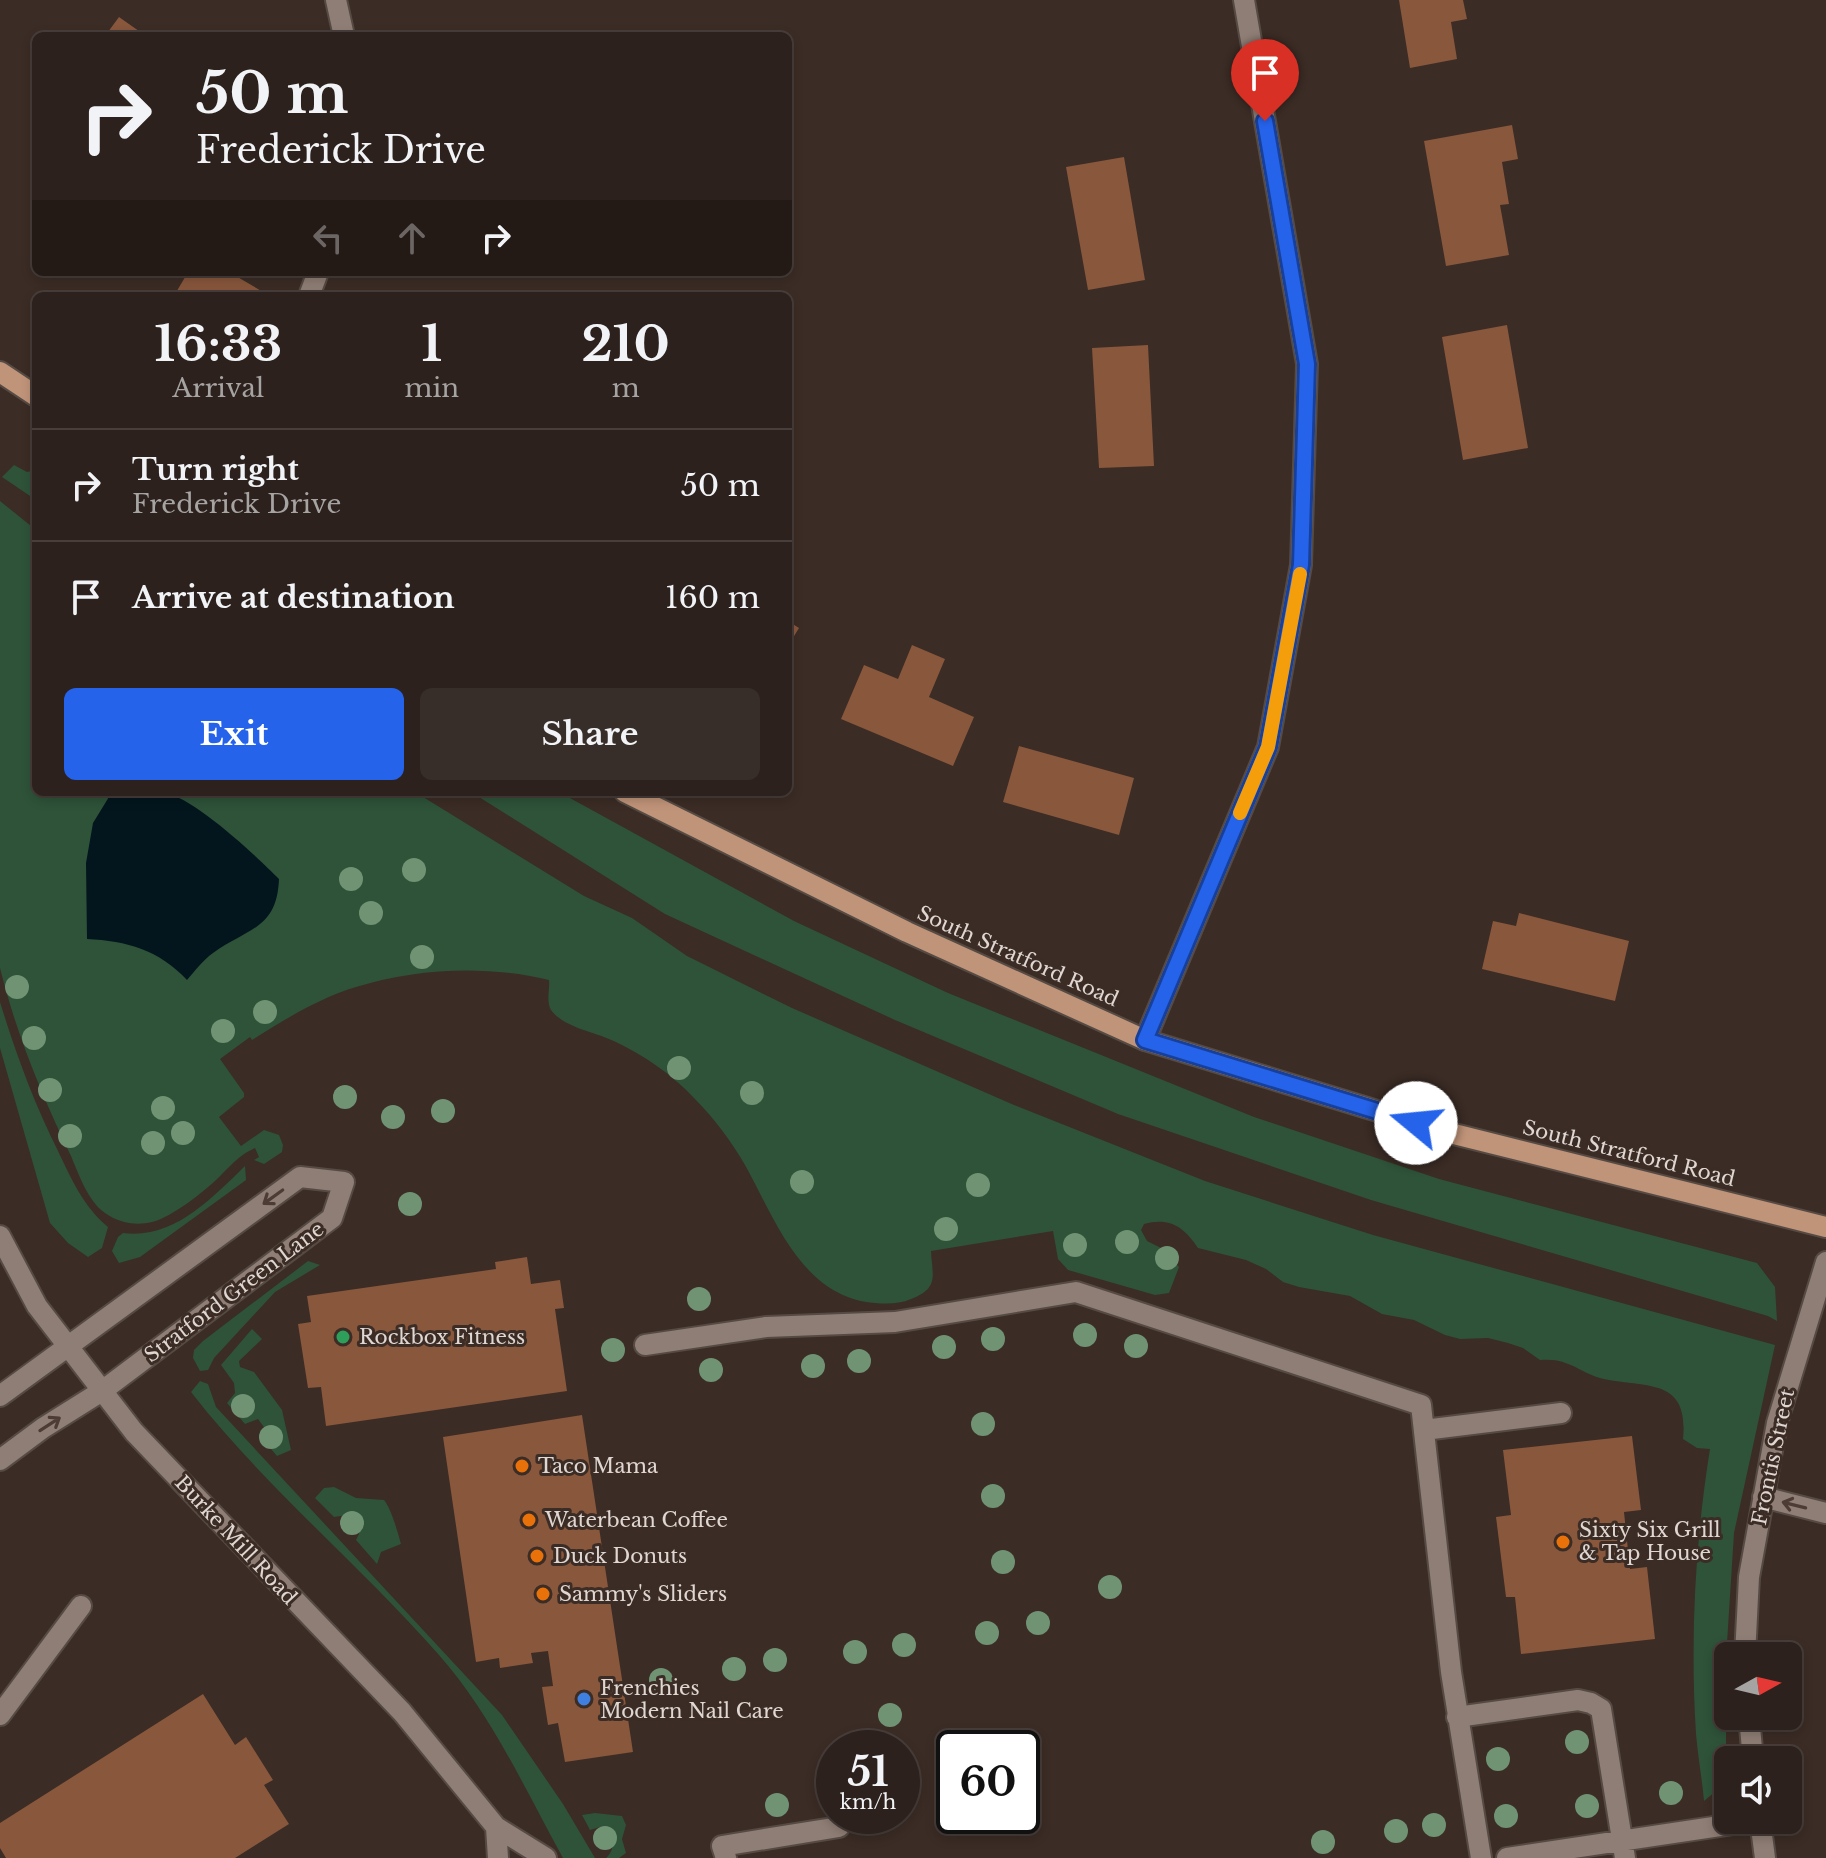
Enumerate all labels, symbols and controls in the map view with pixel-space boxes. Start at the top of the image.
pin [1231,39,1299,121]
icon: arrive [1243,51,1287,95]
text: 50 m [196,59,348,128]
icon: right [64,64,168,168]
text: Frederick Drive [196,128,486,173]
icon: left [306,216,350,260]
icon: ahead [390,216,434,260]
icon: right [474,216,518,260]
text: 16:33 [154,314,282,374]
text: 1 [421,314,442,374]
text: 210 [581,314,670,374]
text: Arrival [172,372,264,404]
text: min [404,372,459,404]
text: m [612,372,640,404]
text: Turn right [132,451,299,488]
icon: right [64,463,108,507]
text: 50 m [681,467,760,504]
text: Frederick Drive [132,488,341,520]
icon: arrive [64,575,108,619]
text: Arrive at destination [132,579,455,616]
text: 160 m [665,579,760,616]
button: Exit [64,688,404,780]
button: Share [420,688,760,780]
street label: South Stratford Road [914,901,1122,1011]
position arrow [1374,1081,1458,1165]
street label: South Stratford Road [1520,1115,1738,1191]
one-way arrow [263,1188,284,1205]
street label: Stratford Green Lane [140,1217,328,1367]
place label: Rockbox Fitness [359,1325,525,1349]
marker: Rockbox Fitness [334,1328,352,1346]
street label: Frontis Street [1747,1386,1799,1527]
one-way arrow [38,1416,61,1432]
place label: Taco Mama [538,1454,659,1478]
marker: Taco Mama [513,1457,531,1475]
street label: Burke Mill Road [170,1471,302,1609]
one-way arrow [1782,1496,1808,1511]
place label: Waterbean Coffee [544,1508,728,1532]
marker: Waterbean Coffee [520,1511,538,1529]
place label: Sixty Six Grill & Tap House [1579,1518,1721,1565]
marker: Sixty Six Grill & Tap House [1554,1533,1572,1551]
place label: Duck Donuts [553,1544,687,1568]
marker: Duck Donuts [528,1547,546,1565]
place label: Sammy's Sliders [559,1582,727,1606]
marker: Sammy's Sliders [534,1585,552,1603]
north arrow [1714,1642,1802,1730]
map controls [1714,1642,1802,1834]
place label: Frenchies Modern Nail Care [600,1676,784,1723]
marker: Frenchies Modern Nail Care [575,1690,593,1708]
speed limit sign: 60 [936,1730,1040,1834]
button: sound [1714,1746,1802,1834]
text: 51 [847,1747,889,1797]
text: km/h [840,1790,896,1814]

